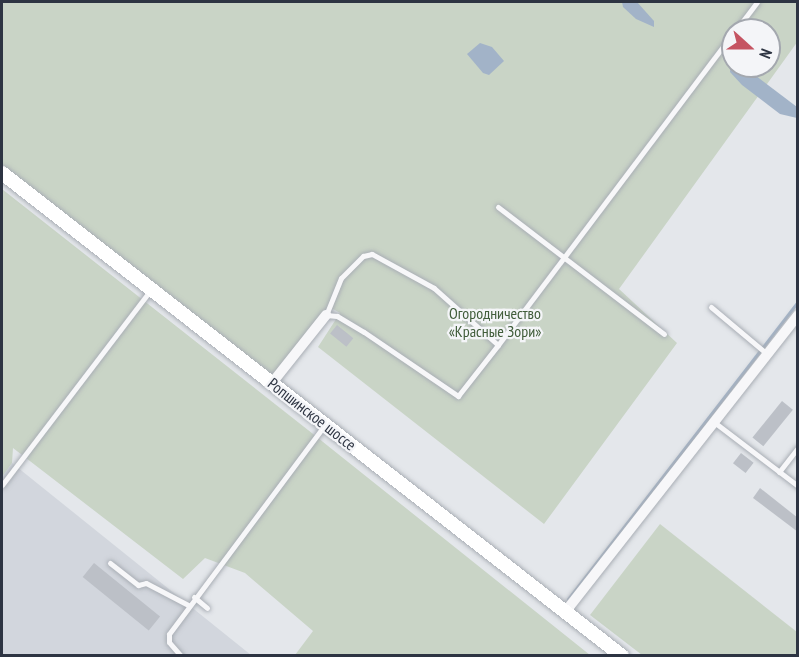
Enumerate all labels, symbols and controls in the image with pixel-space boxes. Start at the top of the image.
north arrow [721,18,781,78]
text: N [755,46,777,61]
park label: Огородничество «Красные Зори» [449,303,541,341]
street label: Ропшинское шоссе [264,374,360,454]

